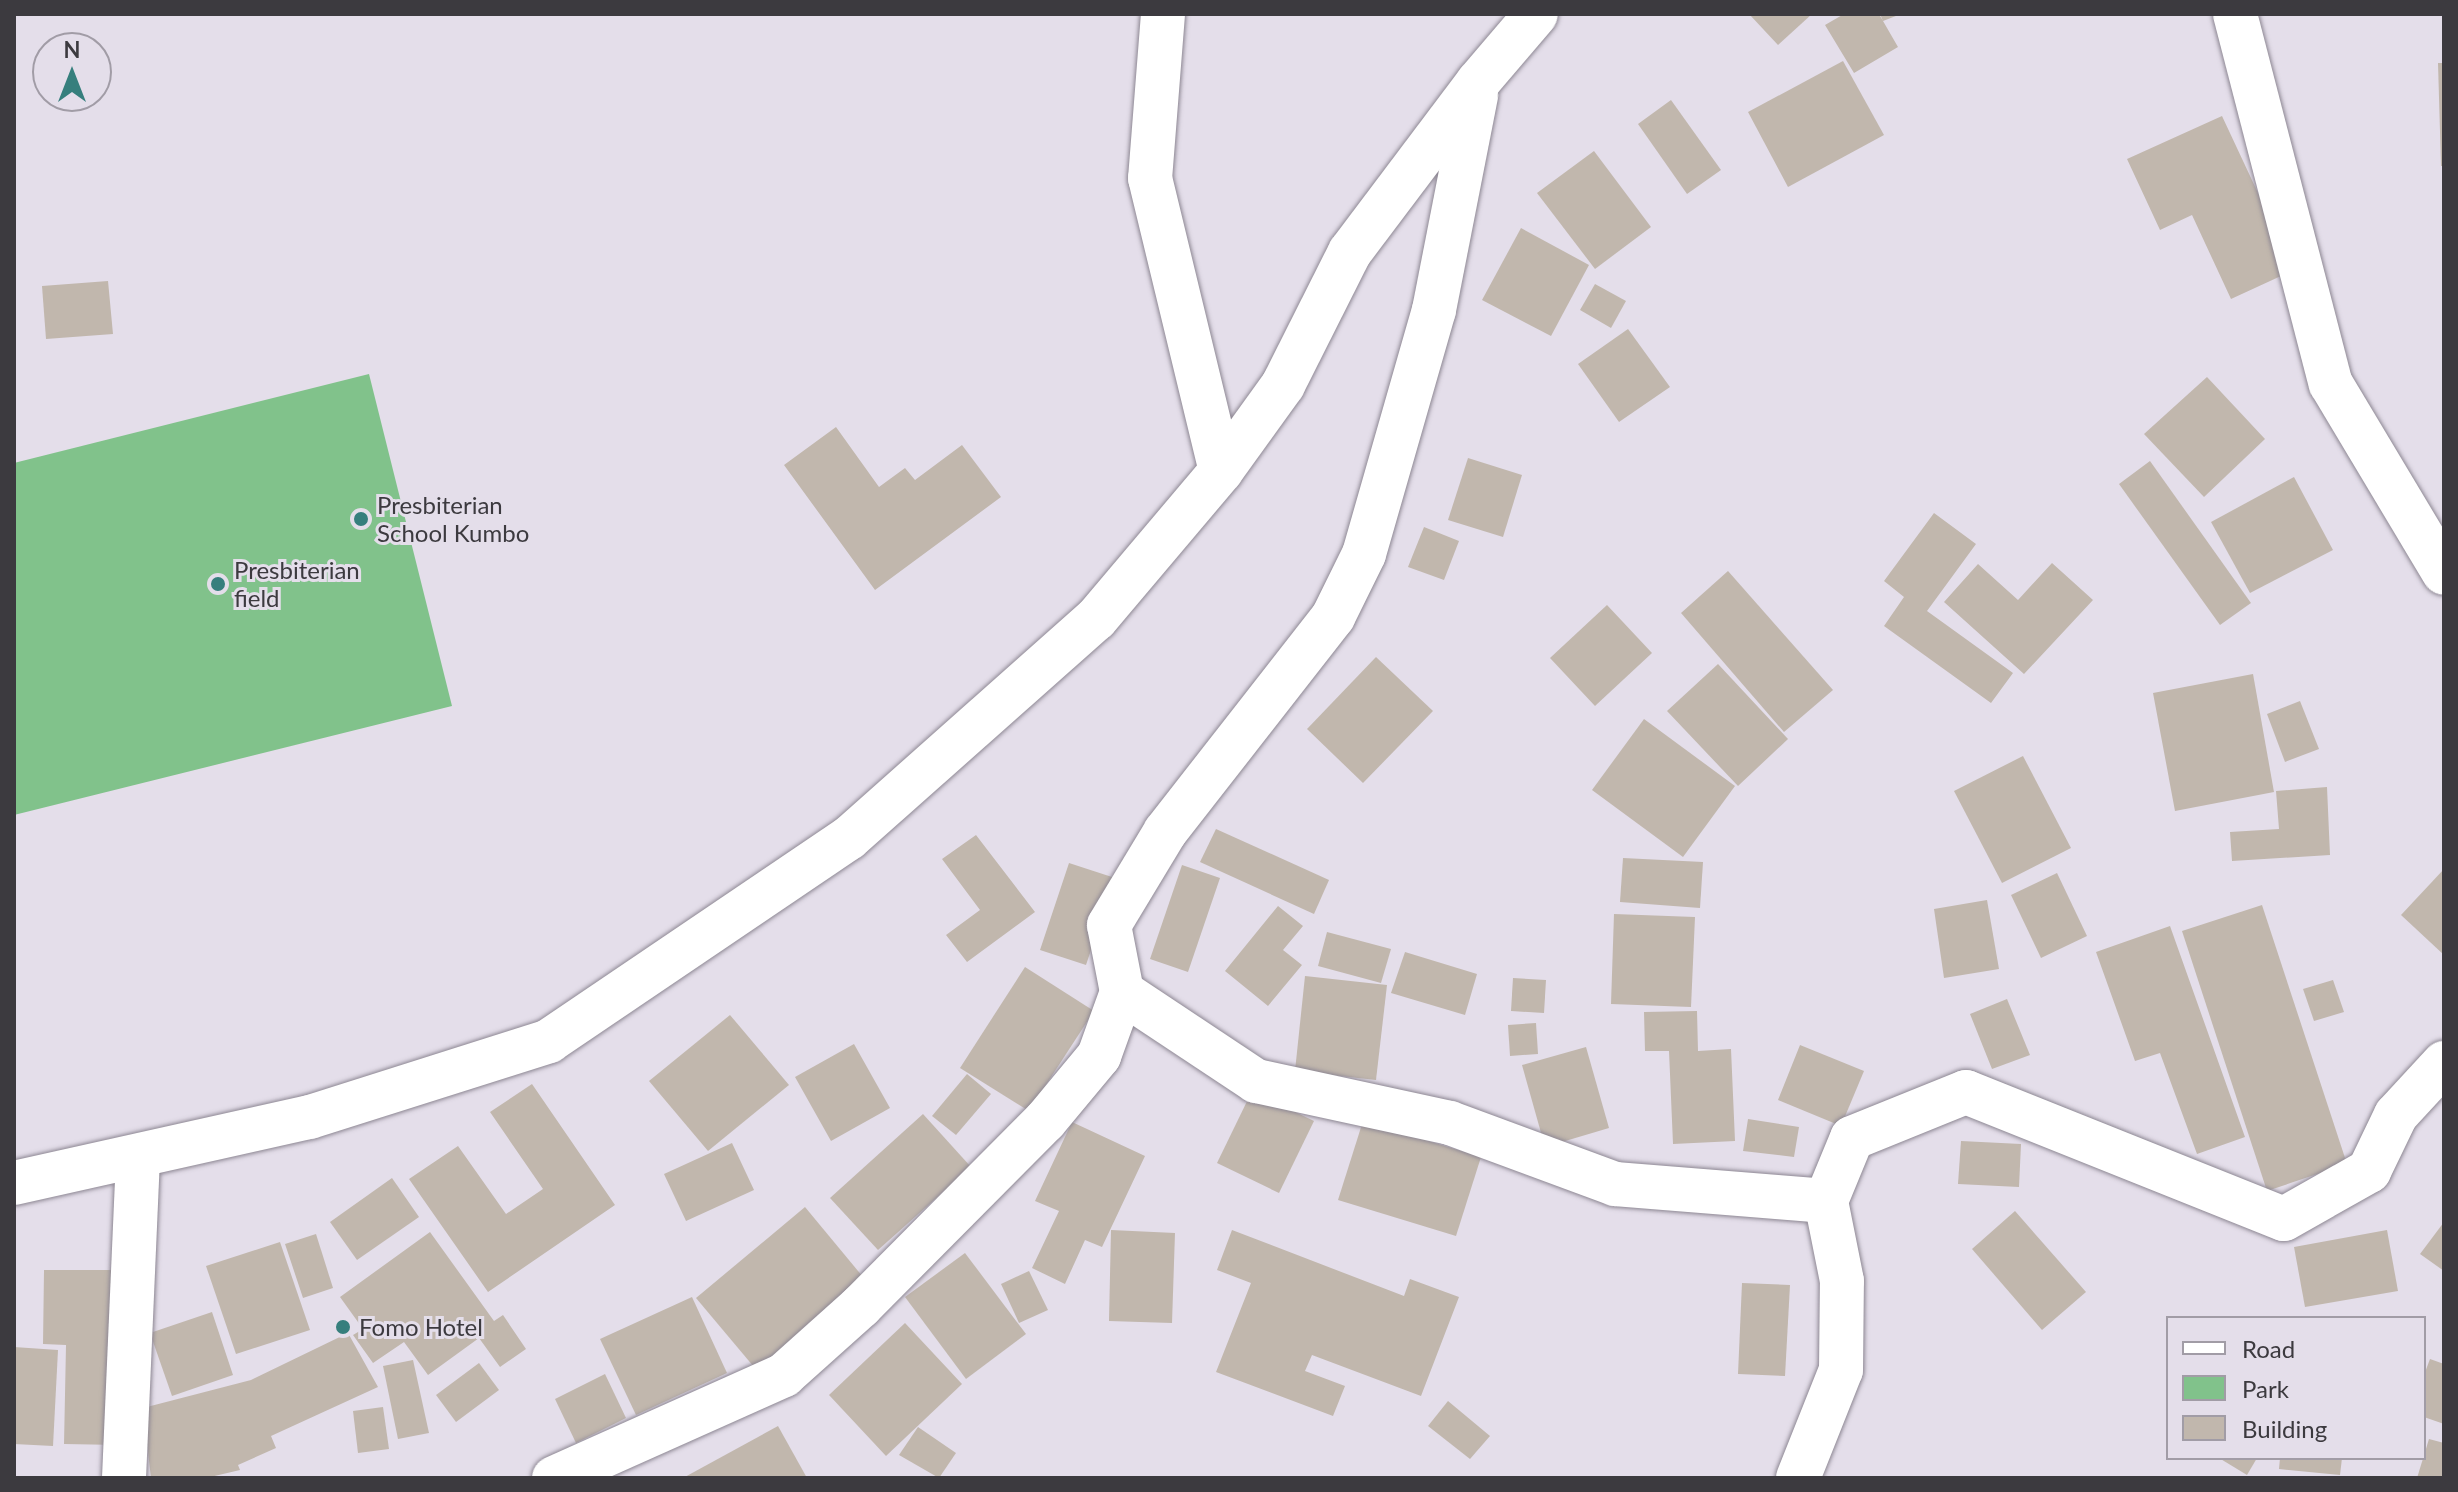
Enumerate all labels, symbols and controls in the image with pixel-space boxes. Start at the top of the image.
north arrow [32,32,112,112]
text: N [64,36,80,63]
place label: Presbiterian School Kumbo [377,491,529,547]
marker: Presbiterian School Kumbo [352,510,370,528]
place label: Presbiterian field [234,556,360,612]
marker: Presbiterian field [209,575,227,593]
place label: Fomo Hotel [359,1313,483,1341]
legend [2166,1316,2426,1460]
marker: Fomo Hotel [334,1318,352,1336]
text: Road [2242,1334,2295,1363]
text: Park [2242,1374,2289,1403]
text: Building [2242,1414,2327,1443]

